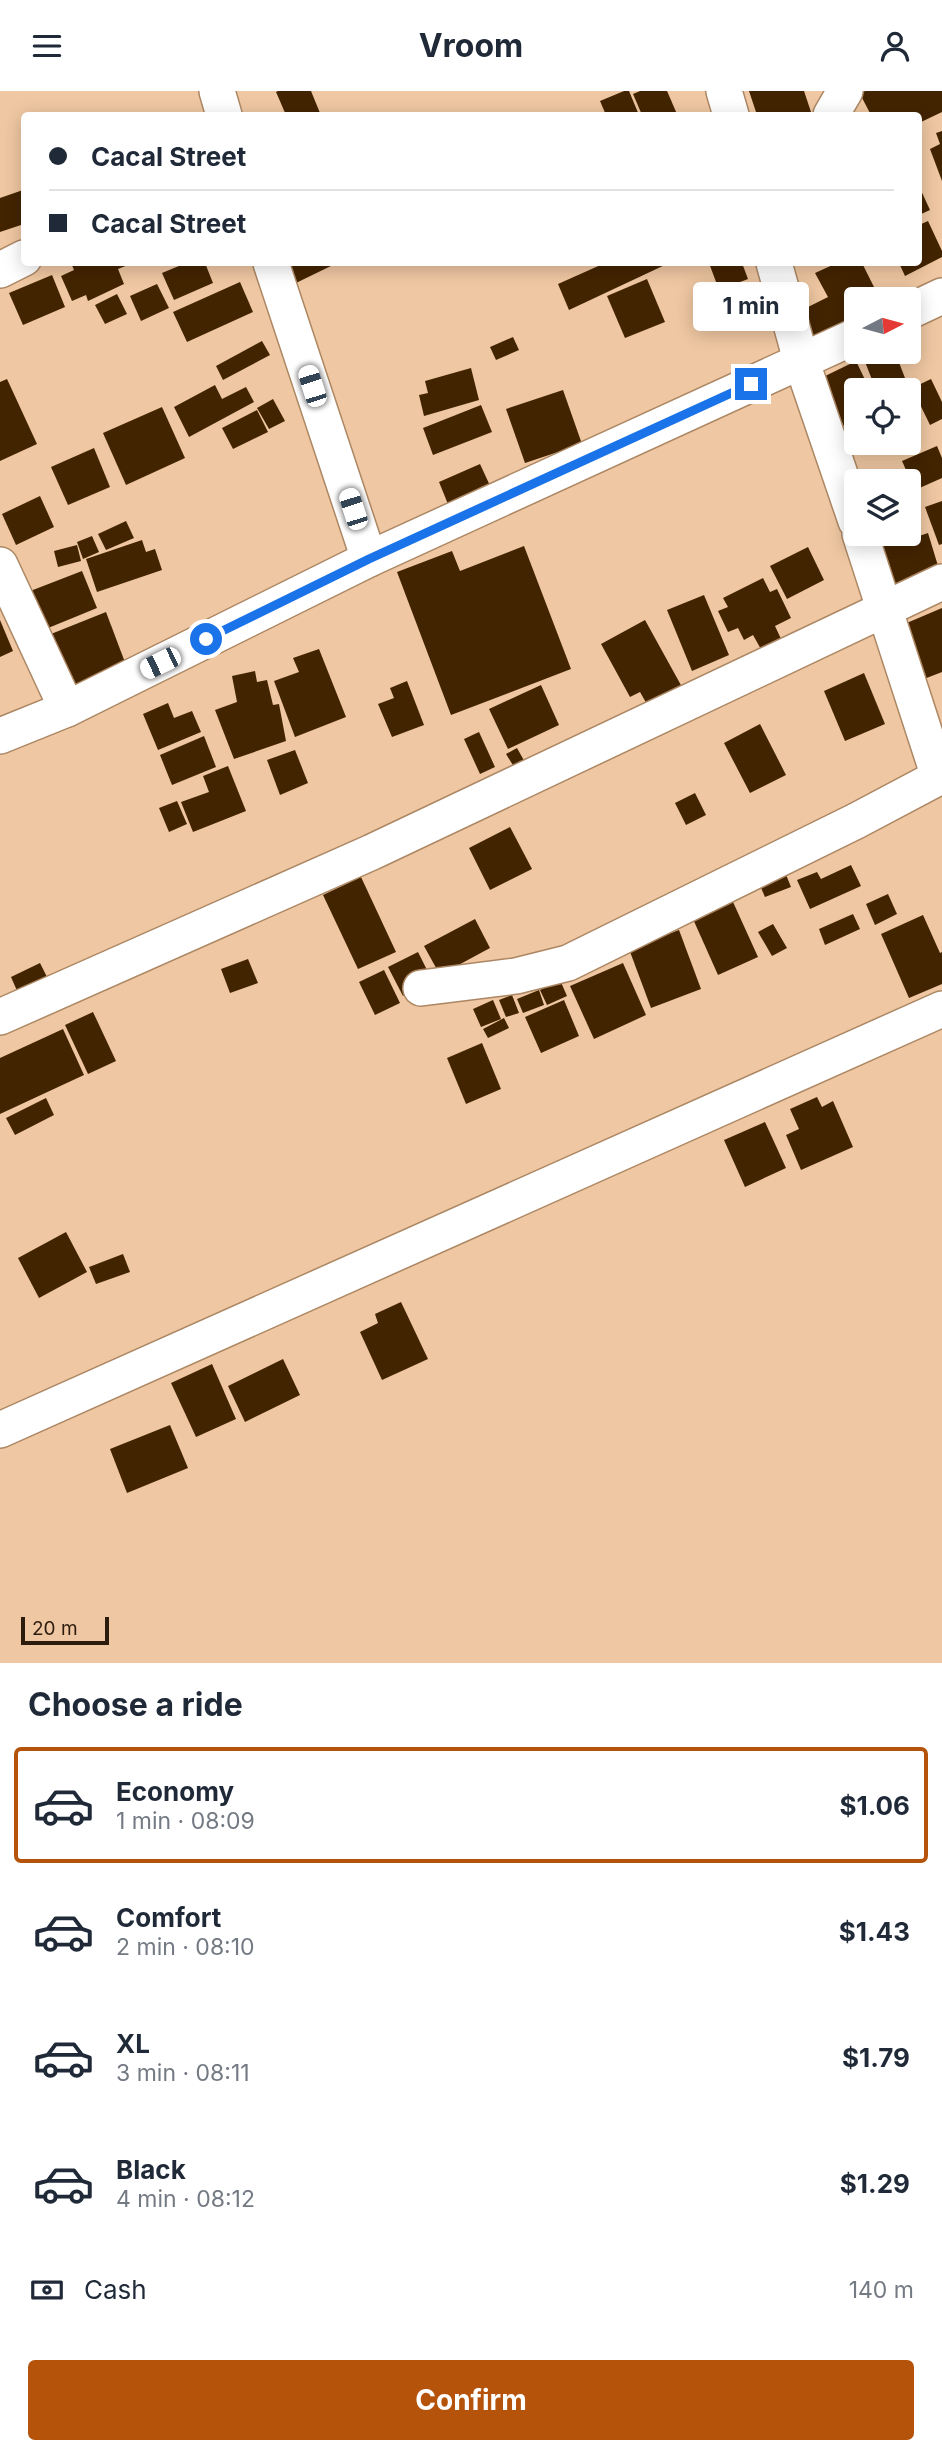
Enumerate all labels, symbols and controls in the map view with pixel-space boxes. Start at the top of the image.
text: Vroom [419,26,523,65]
icon: menu [28,27,66,65]
icon: person [876,27,914,65]
text: Cacal Street [91,141,246,172]
text: Cacal Street [91,208,246,239]
callout: 1 min [693,282,809,331]
north arrow [844,287,920,364]
map controls [844,287,921,546]
text: 1 min [723,292,779,320]
car [296,363,329,409]
route end [735,368,767,400]
button: locate [844,378,921,455]
button: layers [844,469,921,546]
car [337,486,370,532]
route start [190,623,222,655]
car [137,644,184,682]
scale bar [21,1614,108,1646]
text: 20 m [32,1617,78,1640]
text: Choose a ride [28,1685,243,1724]
icon: car [32,1774,95,1837]
text: Economy [116,1776,234,1807]
text: $1.06 [839,1790,910,1821]
text: 1 min · 08:09 [116,1807,255,1835]
icon: car [32,1900,95,1963]
text: Comfort [116,1902,221,1933]
text: $1.43 [839,1916,910,1947]
text: 2 min · 08:10 [116,1933,255,1961]
icon: car [32,2026,95,2089]
text: XL [116,2028,150,2059]
text: $1.79 [842,2042,910,2073]
text: 3 min · 08:11 [116,2059,250,2087]
icon: car [32,2152,95,2215]
text: Black [116,2154,186,2185]
text: $1.29 [840,2168,910,2199]
text: 4 min · 08:12 [116,2185,255,2213]
icon: cash [28,2271,66,2309]
text: Cash [84,2274,147,2305]
text: 140 m [849,2276,914,2304]
button: Confirm [28,2360,914,2440]

